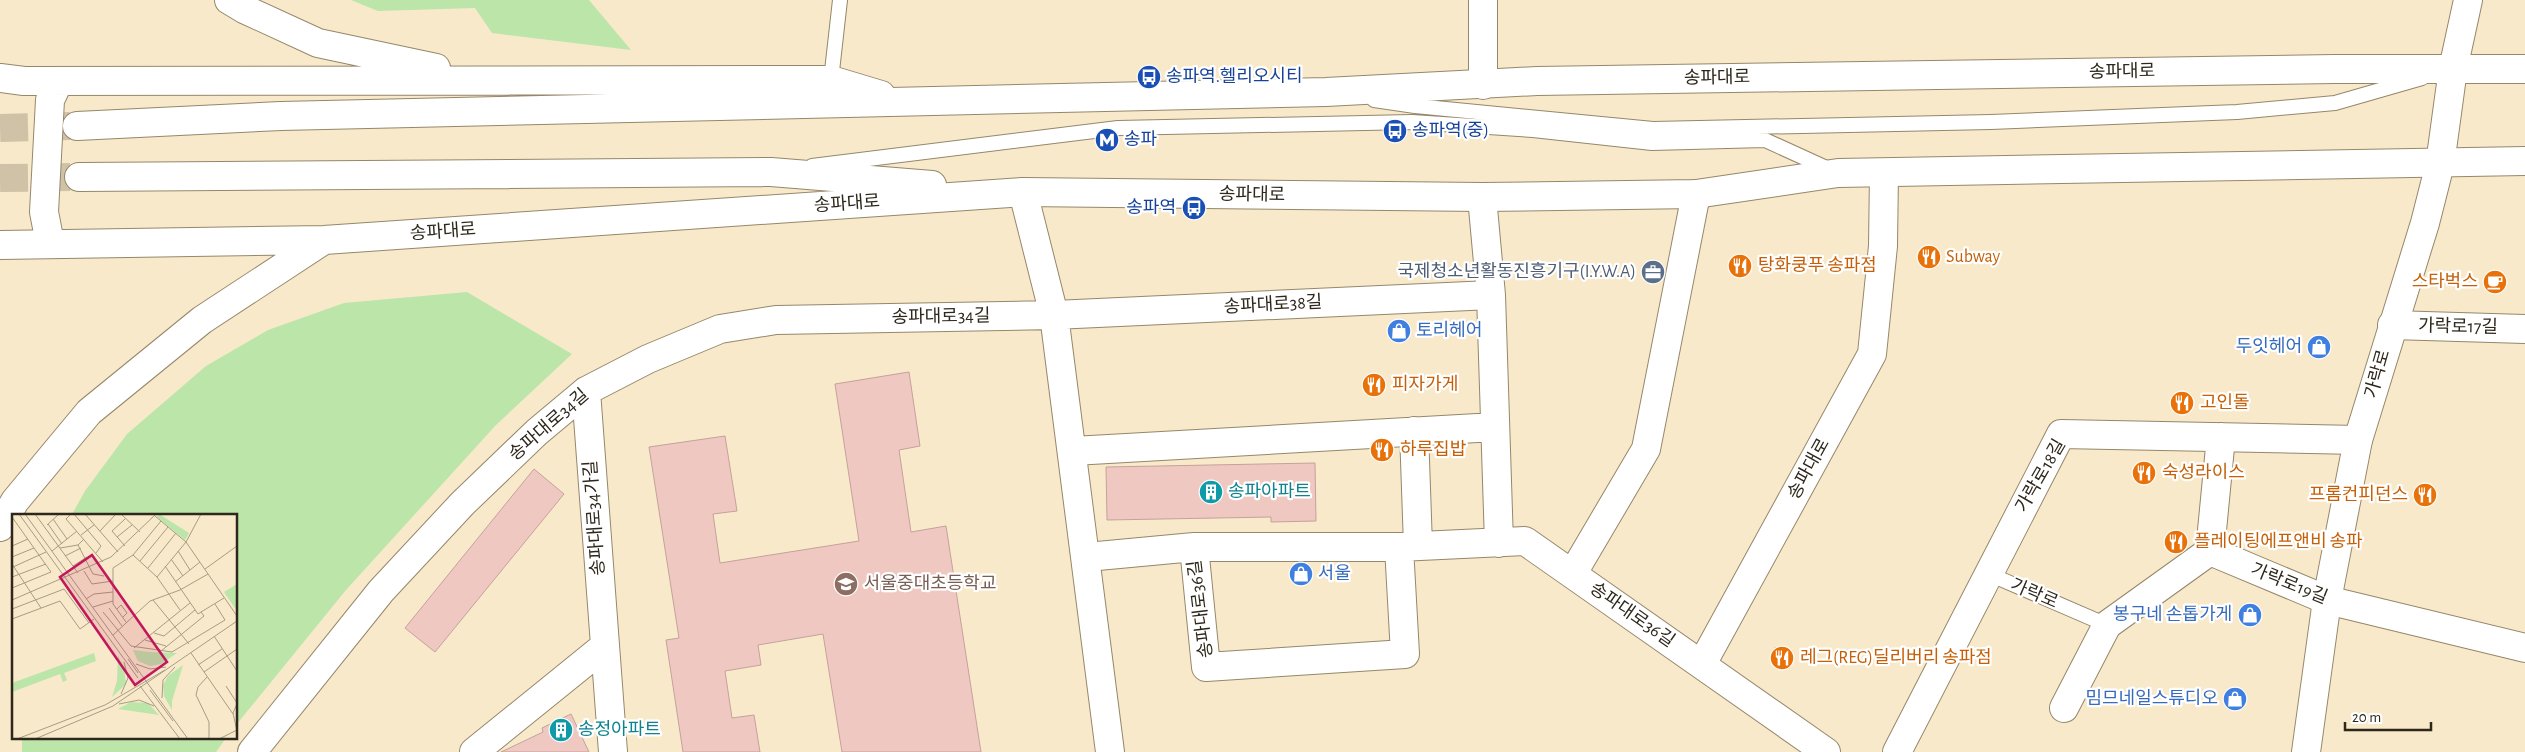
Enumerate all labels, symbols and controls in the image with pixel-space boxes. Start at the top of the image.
street label: 송파대로 [2089,61,2155,82]
bus stop icon: 송파역.헬리오시티 [1136,64,1162,90]
place label: 송파역.헬리오시티 [1166,66,1303,86]
street label: 송파대로 [1684,67,1750,88]
bus stop icon: 송파역(중) [1382,118,1408,144]
place label: 송파역(중) [1412,121,1489,140]
metro station icon: 송파 [1094,127,1120,153]
place label: 송파 [1124,130,1158,149]
street label: 송파대로 [1219,184,1285,205]
street label: 송파대로 [813,192,881,215]
bus stop icon: 송파역 [1181,195,1207,221]
place label: 송파역 [1126,198,1176,217]
street label: 송파대로 [409,220,477,243]
restaurant icon: Subway [1916,244,1942,270]
place label: Subway [1946,248,2001,266]
restaurant icon: 탕화쿵푸 송파점 [1727,253,1753,279]
place label: 탕화쿵푸 송파점 [1758,255,1877,275]
office icon: 국제청소년활동진흥기구(I.Y.W.A) [1640,259,1666,285]
place label: 국제청소년활동진흥기구(I.Y.W.A) [1397,261,1636,281]
cafe icon: 스타벅스 [2482,269,2508,295]
place label: 스타벅스 [2412,271,2478,291]
street label: 송파대로38길 [1223,292,1323,317]
street label: 송파대로34길 [891,306,991,327]
street label: 가락로17길 [2418,316,2498,337]
shop icon: 토리헤어 [1386,318,1412,344]
place label: 토리헤어 [1416,320,1482,340]
shop icon: 두잇헤어 [2306,334,2332,360]
place label: 두잇헤어 [2236,336,2302,356]
street label: 가락로 [2362,347,2393,400]
restaurant icon: 피자가게 [1361,372,1387,398]
place label: 피자가게 [1392,374,1458,394]
street label: 송파대로34길 [505,385,592,464]
restaurant icon: 고인돌 [2169,390,2195,416]
place label: 고인돌 [2200,393,2250,412]
street label: 송파대로 [1784,435,1833,502]
street label: 가락로18길 [2012,436,2069,516]
restaurant icon: 하루집밥 [1369,437,1395,463]
place label: 하루집밥 [1400,440,1466,459]
street label: 송파대로34가길 [581,460,608,576]
restaurant icon: 숙성라이스 [2131,460,2157,486]
place label: 숙성라이스 [2162,462,2245,482]
building icon: 송파아파트 [1198,479,1224,505]
place label: 송파아파트 [1228,482,1311,501]
restaurant icon: 프롬컨피던스 [2412,482,2438,508]
place label: 프롬컨피던스 [2309,484,2408,504]
inset map [12,514,238,740]
restaurant icon: 플레이팅에프앤비 송파 [2163,529,2189,555]
place label: 플레이팅에프앤비 송파 [2194,531,2363,551]
street label: 송파대로36길 [1185,559,1216,659]
street label: 가락로19길 [2248,560,2330,607]
shop icon: 서울 [1288,561,1314,587]
place label: 서울 [1318,564,1351,583]
school or university icon: 서울중대초등학교 [833,571,859,597]
place label: 서울중대초등학교 [864,574,996,593]
street label: 가락로 [2008,575,2061,612]
street label: 송파대로36길 [1586,579,1678,651]
shop icon: 봉구네 손톱가게 [2237,602,2263,628]
place label: 봉구네 손톱가게 [2113,604,2232,624]
restaurant icon: 레그(REG)딜리버리 송파점 [1769,645,1795,671]
place label: 레그(REG)딜리버리 송파점 [1800,647,1992,667]
shop icon: 밈므네일스튜디오 [2222,686,2248,712]
place label: 밈므네일스튜디오 [2086,688,2218,708]
scale bar [2345,700,2431,732]
text: 20 m [2352,710,2381,725]
building icon: 송정아파트 [548,717,574,743]
place label: 송정아파트 [578,719,661,739]

